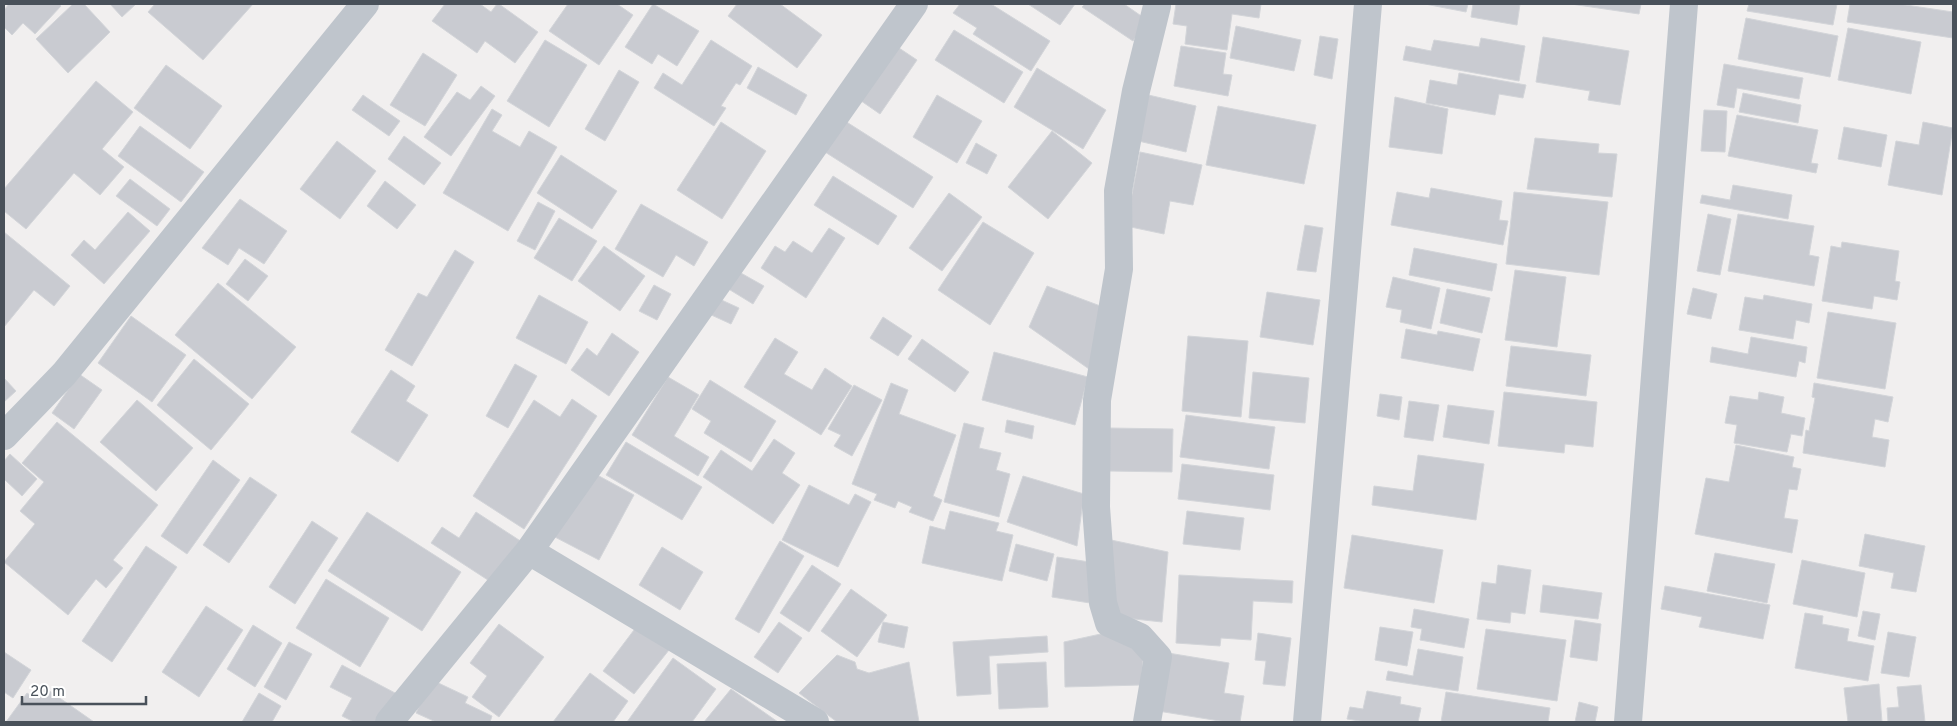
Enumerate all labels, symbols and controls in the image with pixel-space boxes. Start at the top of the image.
scale bar [22,674,146,706]
text: 20 m [30,683,65,702]

